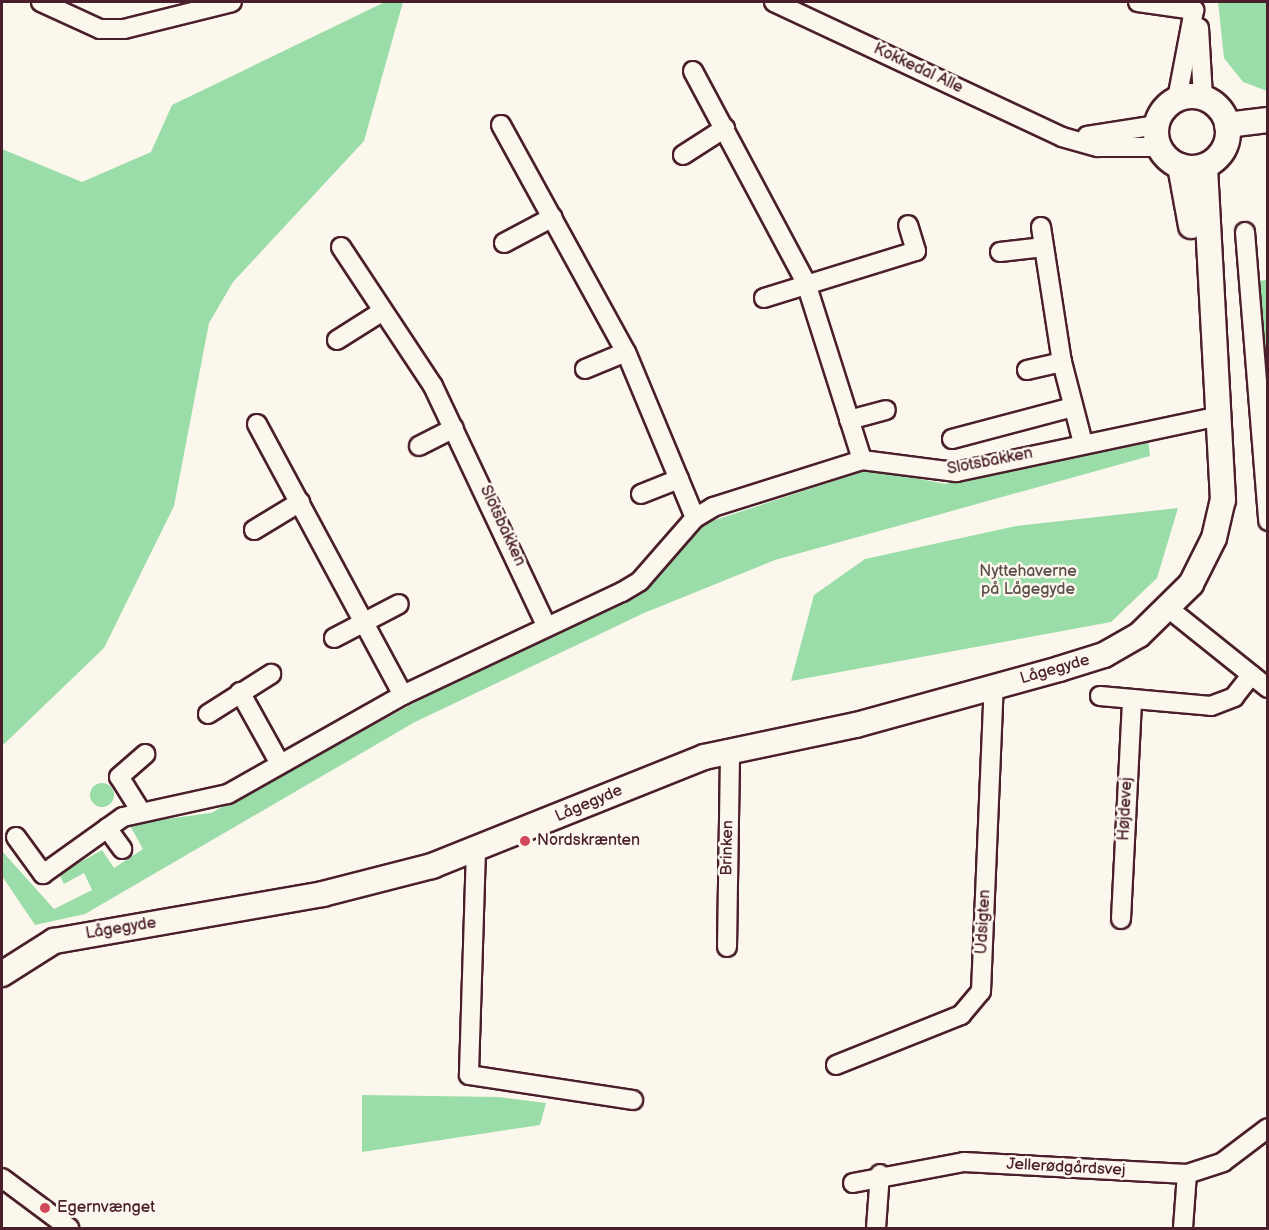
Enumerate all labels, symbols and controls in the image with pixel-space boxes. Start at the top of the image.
street label: Kokkedal Alle [870,40,966,98]
street label: Slotsbakken [946,444,1034,480]
street label: Slotsbakken [475,483,529,569]
park label: Nyttehaverne på Lågegyde [979,562,1077,600]
street label: Lågegyde [1018,651,1092,689]
street label: Højdevej [1115,777,1137,841]
street label: Lågegyde [552,781,626,827]
street label: Brinken [718,820,738,876]
place label: Nordskrænten [537,831,640,851]
marker: Nordskrænten [518,834,532,848]
street label: Udsigten [973,889,995,955]
street label: Lågegyde [84,914,158,944]
street label: Jellerødgårdsvej [1006,1155,1126,1181]
place label: Egernvænget [57,1198,155,1218]
marker: Egernvænget [38,1201,52,1215]

